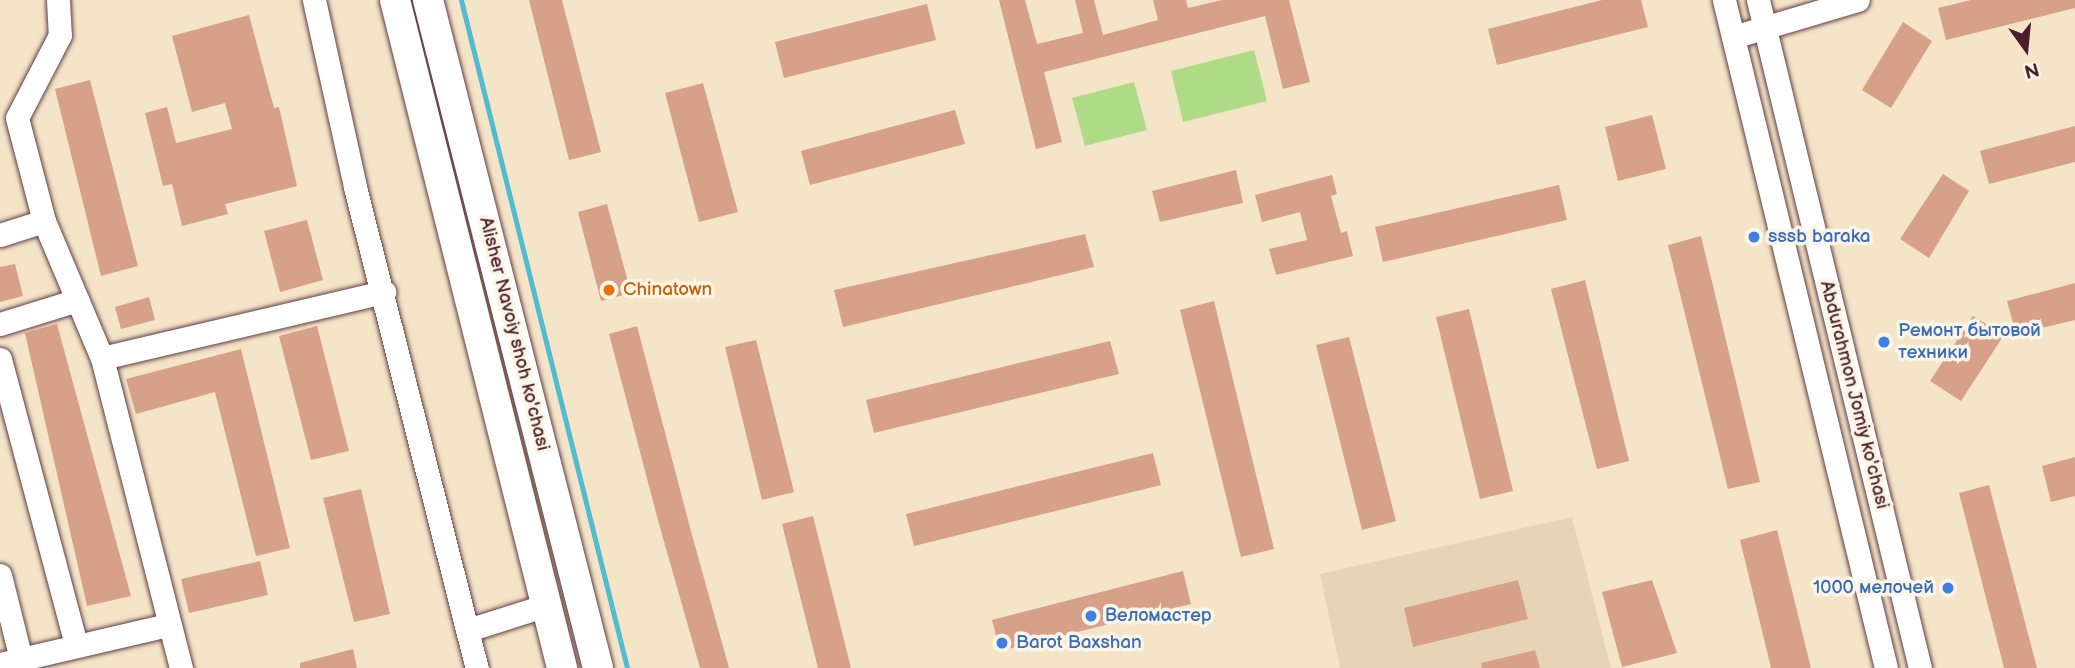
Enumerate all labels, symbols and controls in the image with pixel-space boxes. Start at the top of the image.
north arrow [1991,14,2061,84]
text: N [2022,57,2041,83]
street label: Alisher Navoiy shoh ko'chasi [474,214,554,454]
place label: sssb baraka [1768,226,1870,248]
marker: sssb baraka [1746,229,1762,245]
street label: Abdurahmon Jomiy ko'chasi [1814,277,1894,513]
place label: Chinatown [623,279,712,301]
marker: Chinatown [601,282,617,298]
place label: Ремонт бытовой техники [1898,320,2041,364]
marker: Ремонт бытовой техники [1876,334,1892,350]
place label: 1000 мелочей [1813,577,1934,599]
marker: 1000 мелочей [1940,580,1956,596]
place label: Веломастер [1105,605,1212,627]
marker: Веломастер [1083,608,1099,624]
place label: Barot Baxshan [1016,632,1142,654]
marker: Barot Baxshan [994,635,1010,651]

